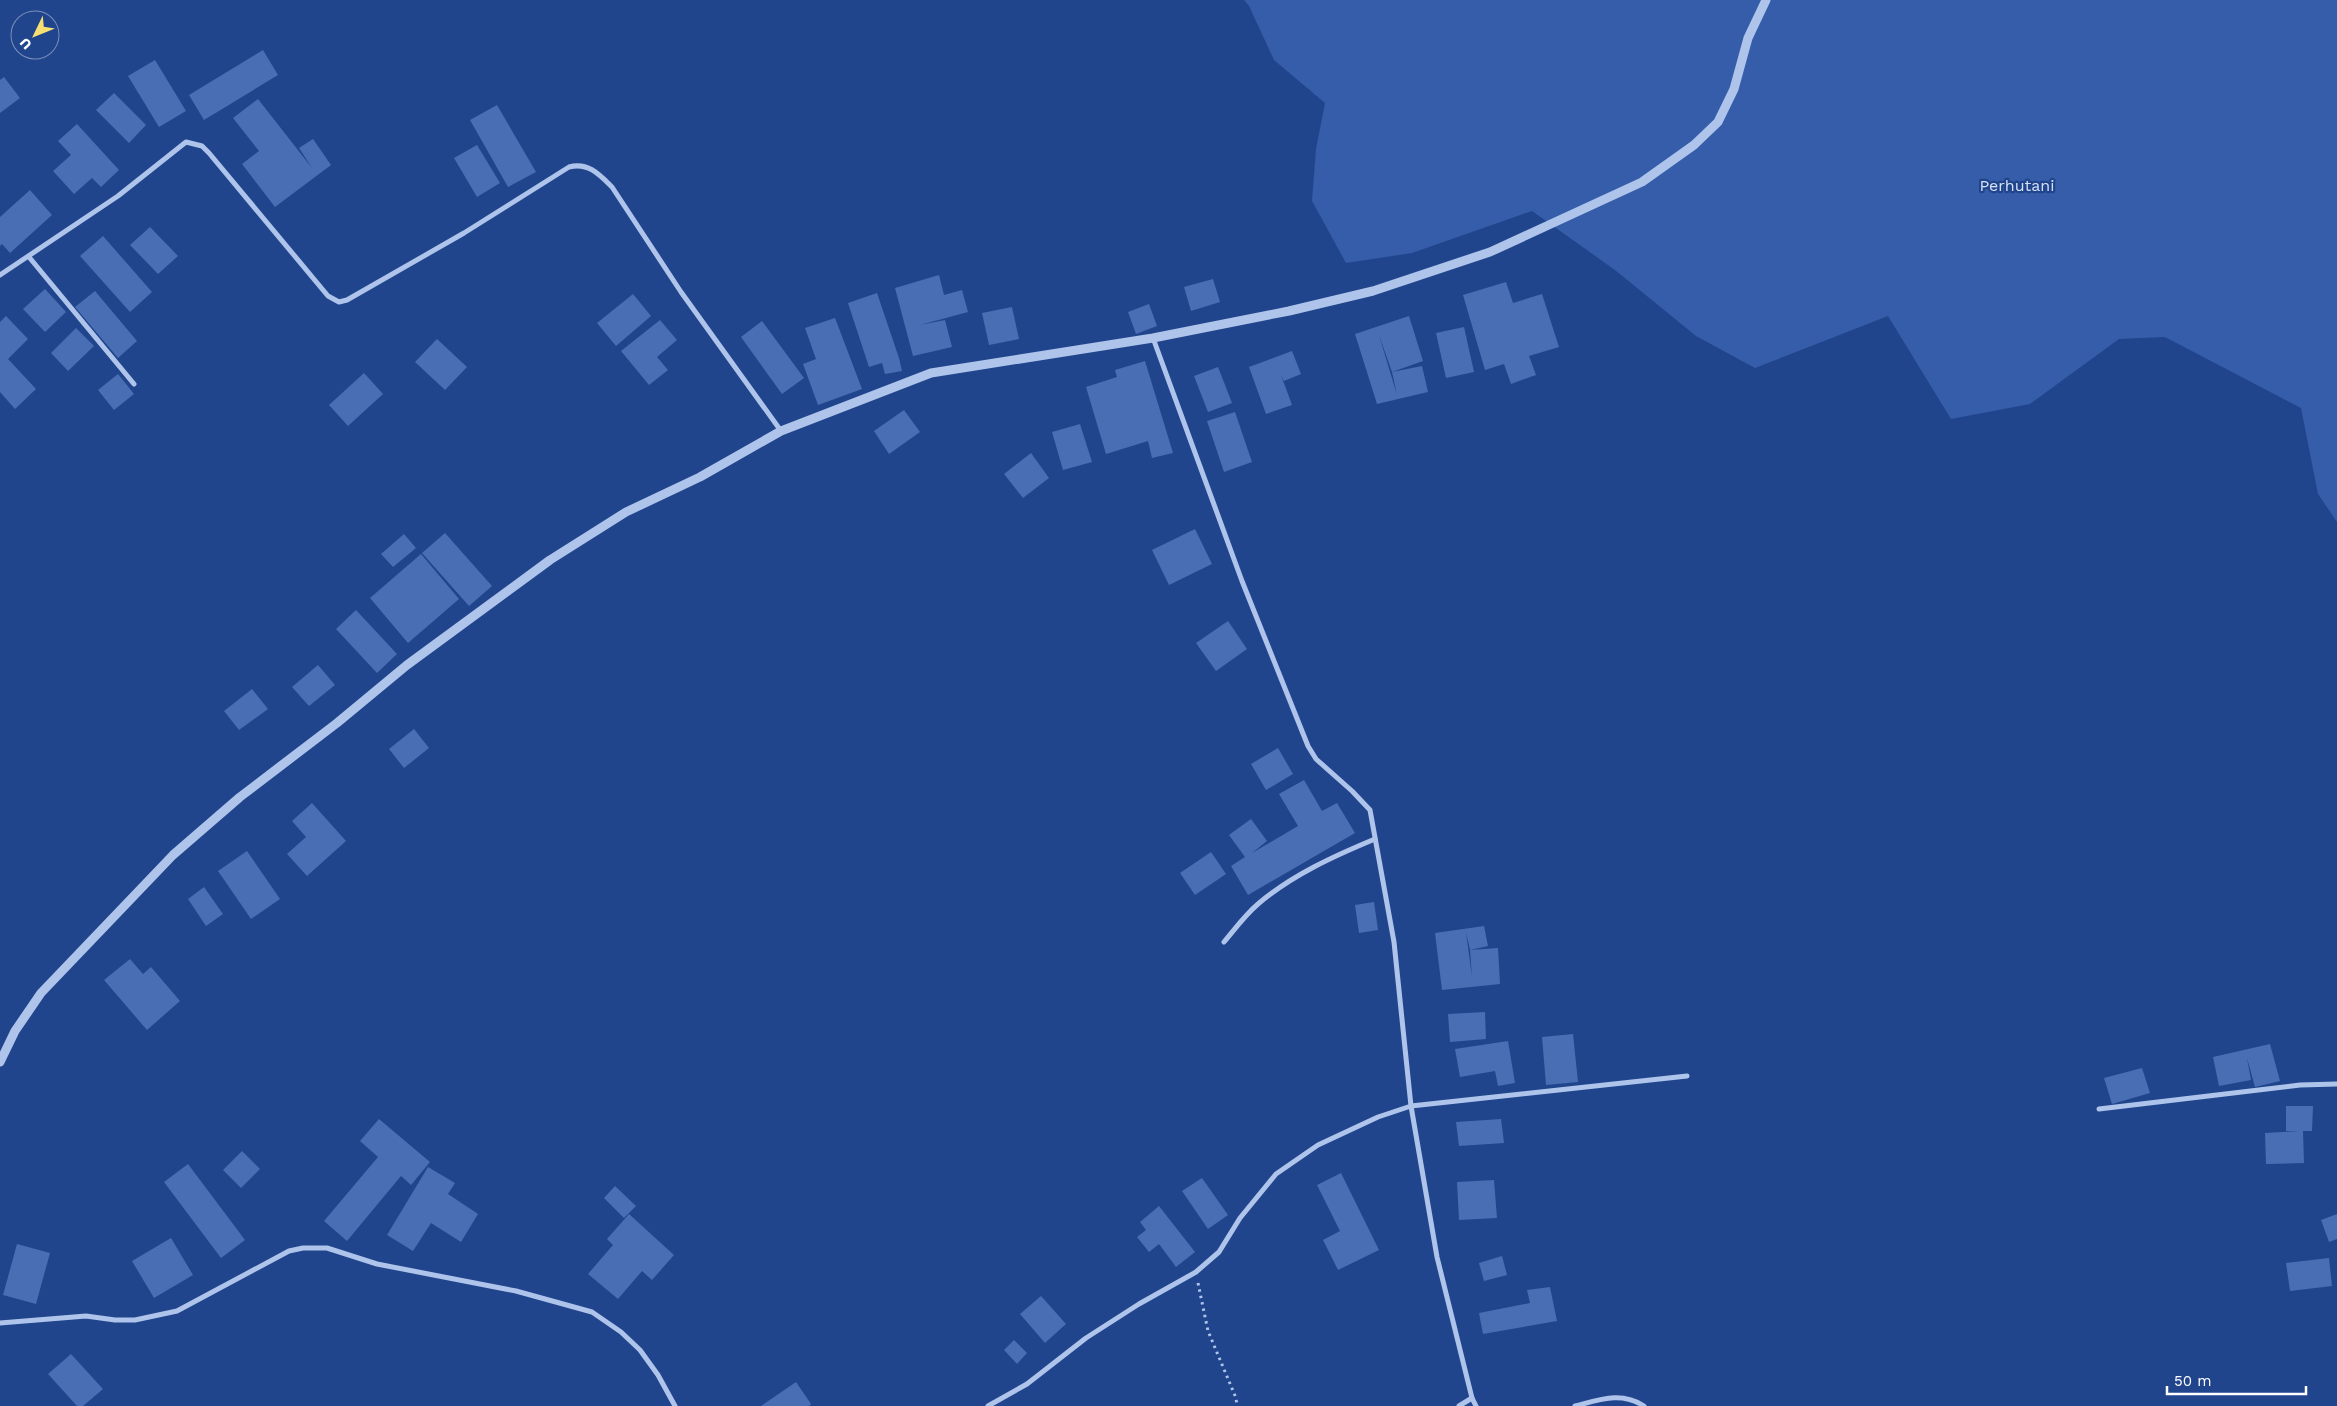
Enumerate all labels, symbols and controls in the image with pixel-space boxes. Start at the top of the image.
north arrow [10,10,60,60]
text: U [16,35,35,53]
park label: Perhutani [1979,176,2055,195]
scale bar [2167,1364,2306,1396]
text: 50 m [2174,1372,2211,1390]

